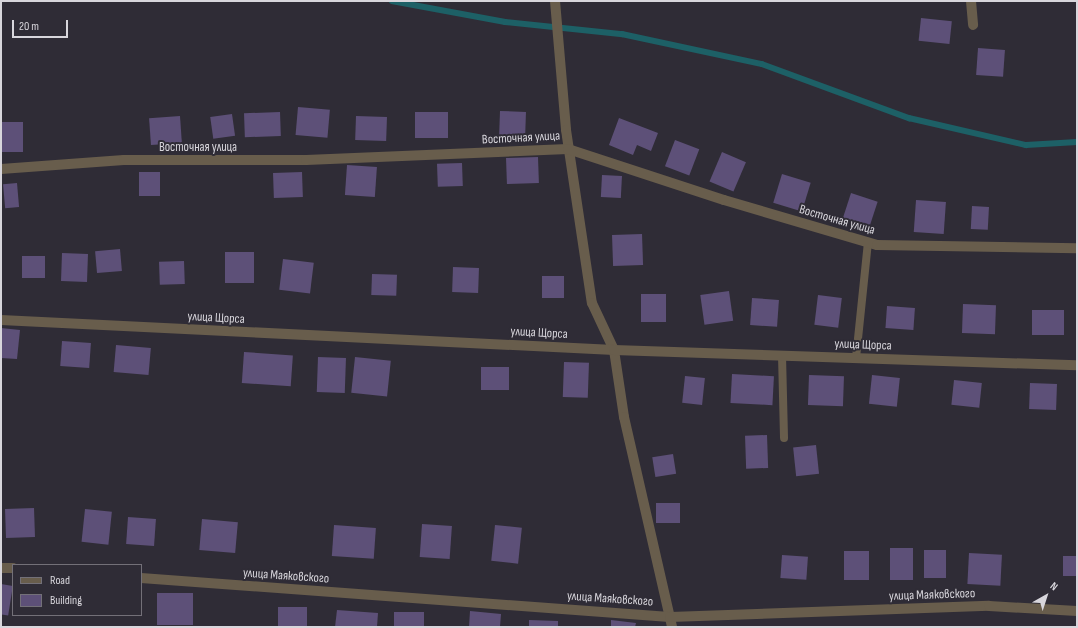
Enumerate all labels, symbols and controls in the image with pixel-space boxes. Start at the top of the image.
scale bar [14,12,70,38]
text: 20 m [19,19,39,34]
street label: Восточная улица [482,128,560,148]
street label: Восточная улица [159,139,237,155]
street label: Восточная улица [797,202,877,238]
street label: улица Щорса [187,309,245,327]
street label: улица Щорса [510,324,568,342]
street label: улица Щорса [834,336,892,354]
legend [12,564,142,616]
street label: улица Маяковского [242,565,330,587]
text: Road [50,573,70,588]
north arrow [1026,576,1066,616]
text: N [1047,579,1060,593]
street label: улица Маяковского [889,586,975,604]
street label: улица Маяковского [566,588,654,610]
text: Building [50,593,82,608]

